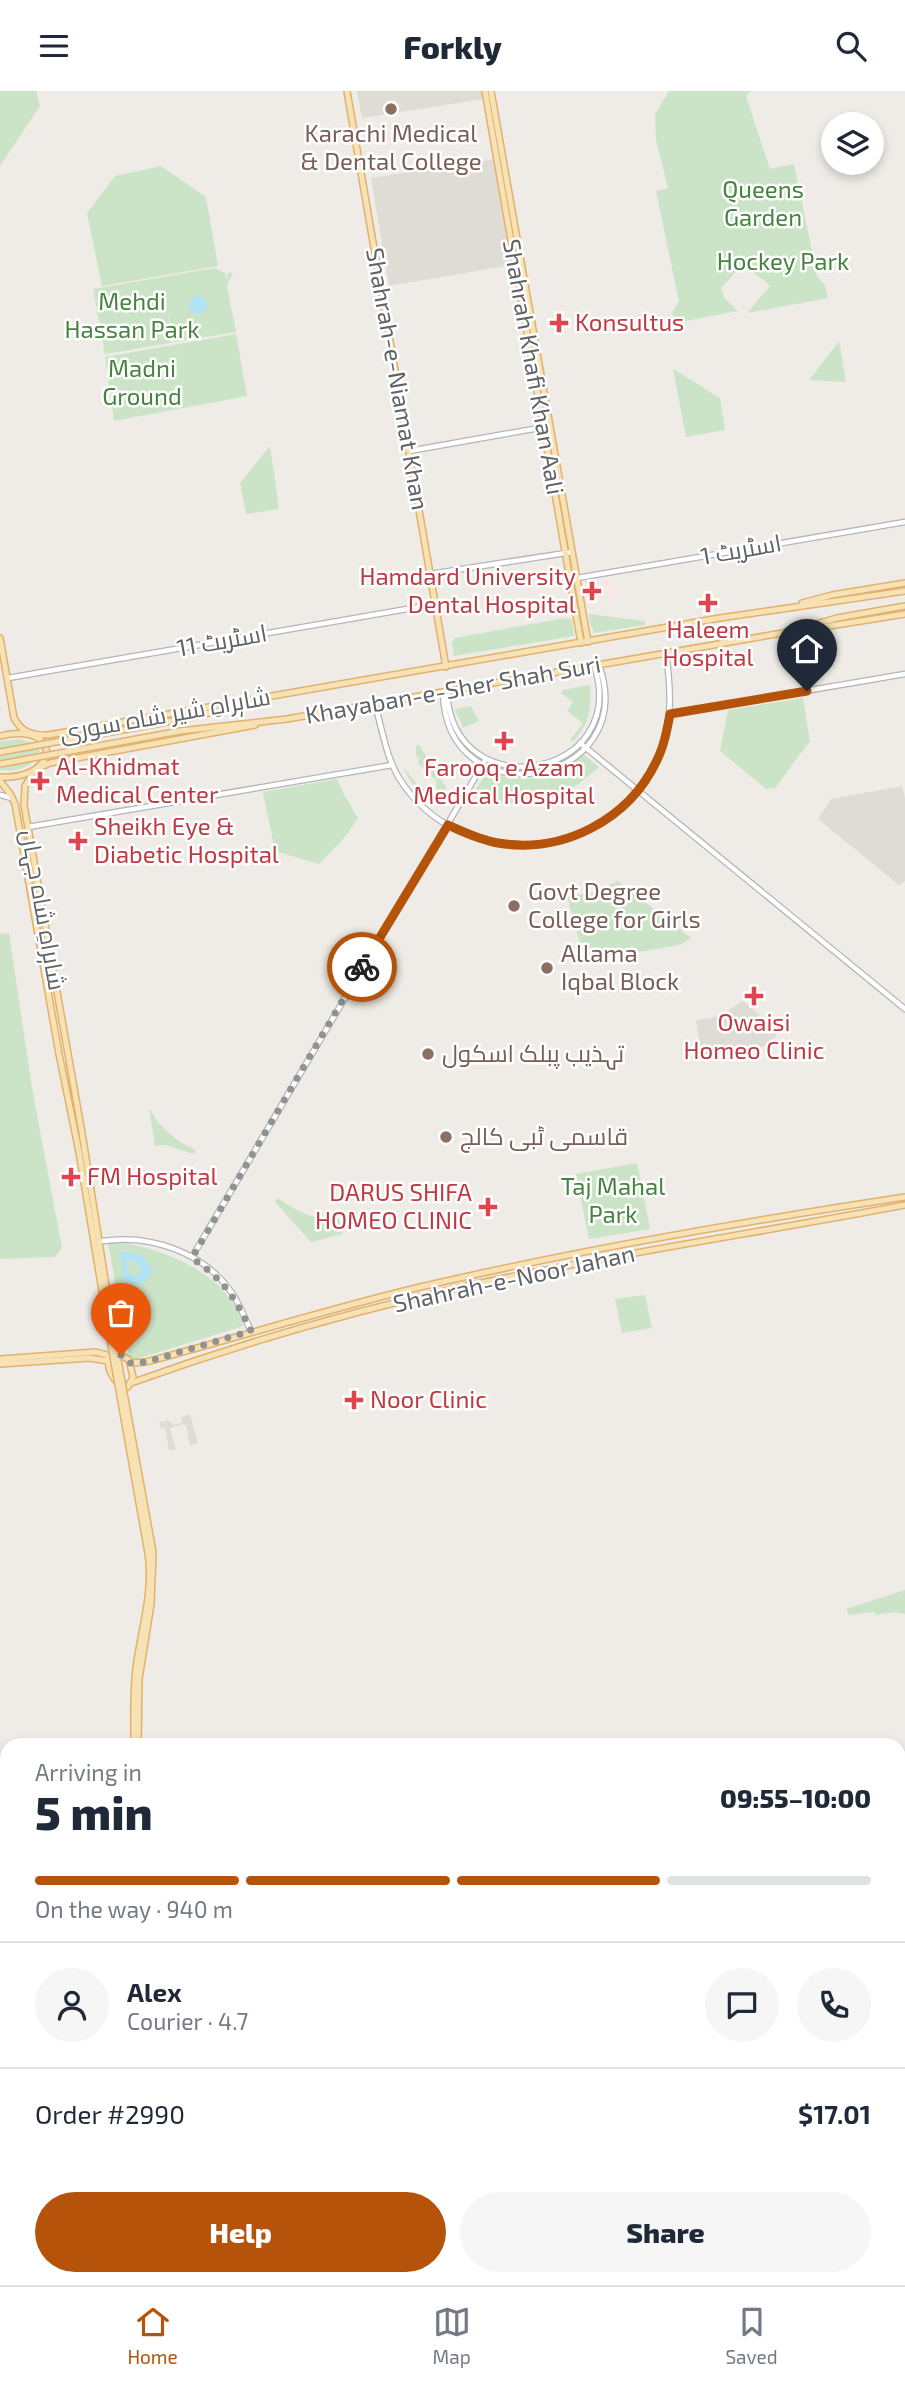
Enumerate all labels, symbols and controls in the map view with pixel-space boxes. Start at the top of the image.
icon: menu [35,27,73,65]
text: Forkly [403,27,502,65]
icon: search [832,27,870,65]
marker: Karachi Medical & Dental College [383,101,399,117]
map controls [821,112,884,175]
button: layers [821,112,884,175]
place label: Karachi Medical & Dental College [300,118,482,175]
park label: Queens Garden [722,174,804,231]
street label: Shahrah Khafi Khan Aali [498,237,571,497]
street label: Shahrah-e-Niamat Khan [361,245,436,512]
park label: Hockey Park [717,246,849,275]
park label: Mehdi Hassan Park [64,286,200,343]
place label: Konsultus [575,307,684,336]
marker: Konsultus [549,313,569,333]
park label: Madni Ground [102,353,182,410]
street label: اسٹریٹ 1 [698,527,783,570]
place label: Hamdard University Dental Hospital [359,561,576,618]
marker: Hamdard University Dental Hospital [582,581,602,601]
marker: Haleem Hospital [698,593,718,613]
place label: Haleem Hospital [662,614,754,671]
street label: اسٹریٹ 11 [174,617,269,662]
pin [777,619,837,691]
icon: home [788,630,826,668]
street label: Khayaban-e-Sher Shah Suri [303,648,603,729]
street label: شاہراہِ شیر شاہ سوری [57,681,273,748]
marker: Farooq e Azam Medical Hospital [494,731,514,751]
place label: Al-Khidmat Medical Center [56,751,219,808]
place label: Farooq e Azam Medical Hospital [413,752,595,809]
marker: Al-Khidmat Medical Center [30,771,50,791]
place label: Sheikh Eye & Diabetic Hospital [94,811,279,868]
street label: شاہراہِ شاہ جہاں [13,827,73,993]
marker: Sheikh Eye & Diabetic Hospital [68,831,88,851]
place label: Govt Degree College for Girls [528,876,701,933]
marker: Govt Degree College for Girls [506,898,522,914]
courier [327,932,397,1002]
place label: Allama Iqbal Block [561,938,679,995]
icon: bike [343,948,381,986]
marker: Allama Iqbal Block [539,960,555,976]
marker: Owaisi Homeo Clinic [744,986,764,1006]
place label: Owaisi Homeo Clinic [684,1007,824,1064]
place label: تہذیب پبلک اسکول [442,1038,625,1070]
marker: تہذیب پبلک اسکول [420,1046,436,1062]
place label: قاسمی ٹبی کالج [460,1121,628,1153]
marker: قاسمی ٹبی کالج [438,1129,454,1145]
place label: FM Hospital [87,1161,218,1190]
marker: FM Hospital [61,1167,81,1187]
park label: Taj Mahal Park [561,1171,665,1228]
place label: DARUS SHIFA HOMEO CLINIC [315,1177,472,1234]
marker: DARUS SHIFA HOMEO CLINIC [478,1197,498,1217]
street label: Shahrah-e-Noor Jahan [390,1238,637,1317]
pin [91,1283,151,1355]
icon: bag [102,1294,140,1332]
place label: Noor Clinic [370,1384,487,1413]
marker: Noor Clinic [344,1390,364,1410]
text: Arriving in [35,1758,142,1786]
text: 09:55–10:00 [720,1782,871,1813]
text: 5 min [35,1784,153,1839]
text: On the way · 940 m [35,1895,233,1923]
button: person [35,1968,109,2042]
button: chat [705,1968,779,2042]
button: phone [797,1968,871,2042]
text: Alex [127,1976,182,2007]
text: Courier · 4.7 [127,2007,248,2035]
text: Order #2990 [35,2098,185,2129]
text: $17.01 [798,2098,871,2129]
button: Help [35,2192,446,2272]
button: Share [460,2192,871,2272]
tab: Home [127,2303,178,2368]
tab: Map [433,2303,471,2368]
tab: Saved [725,2303,778,2368]

